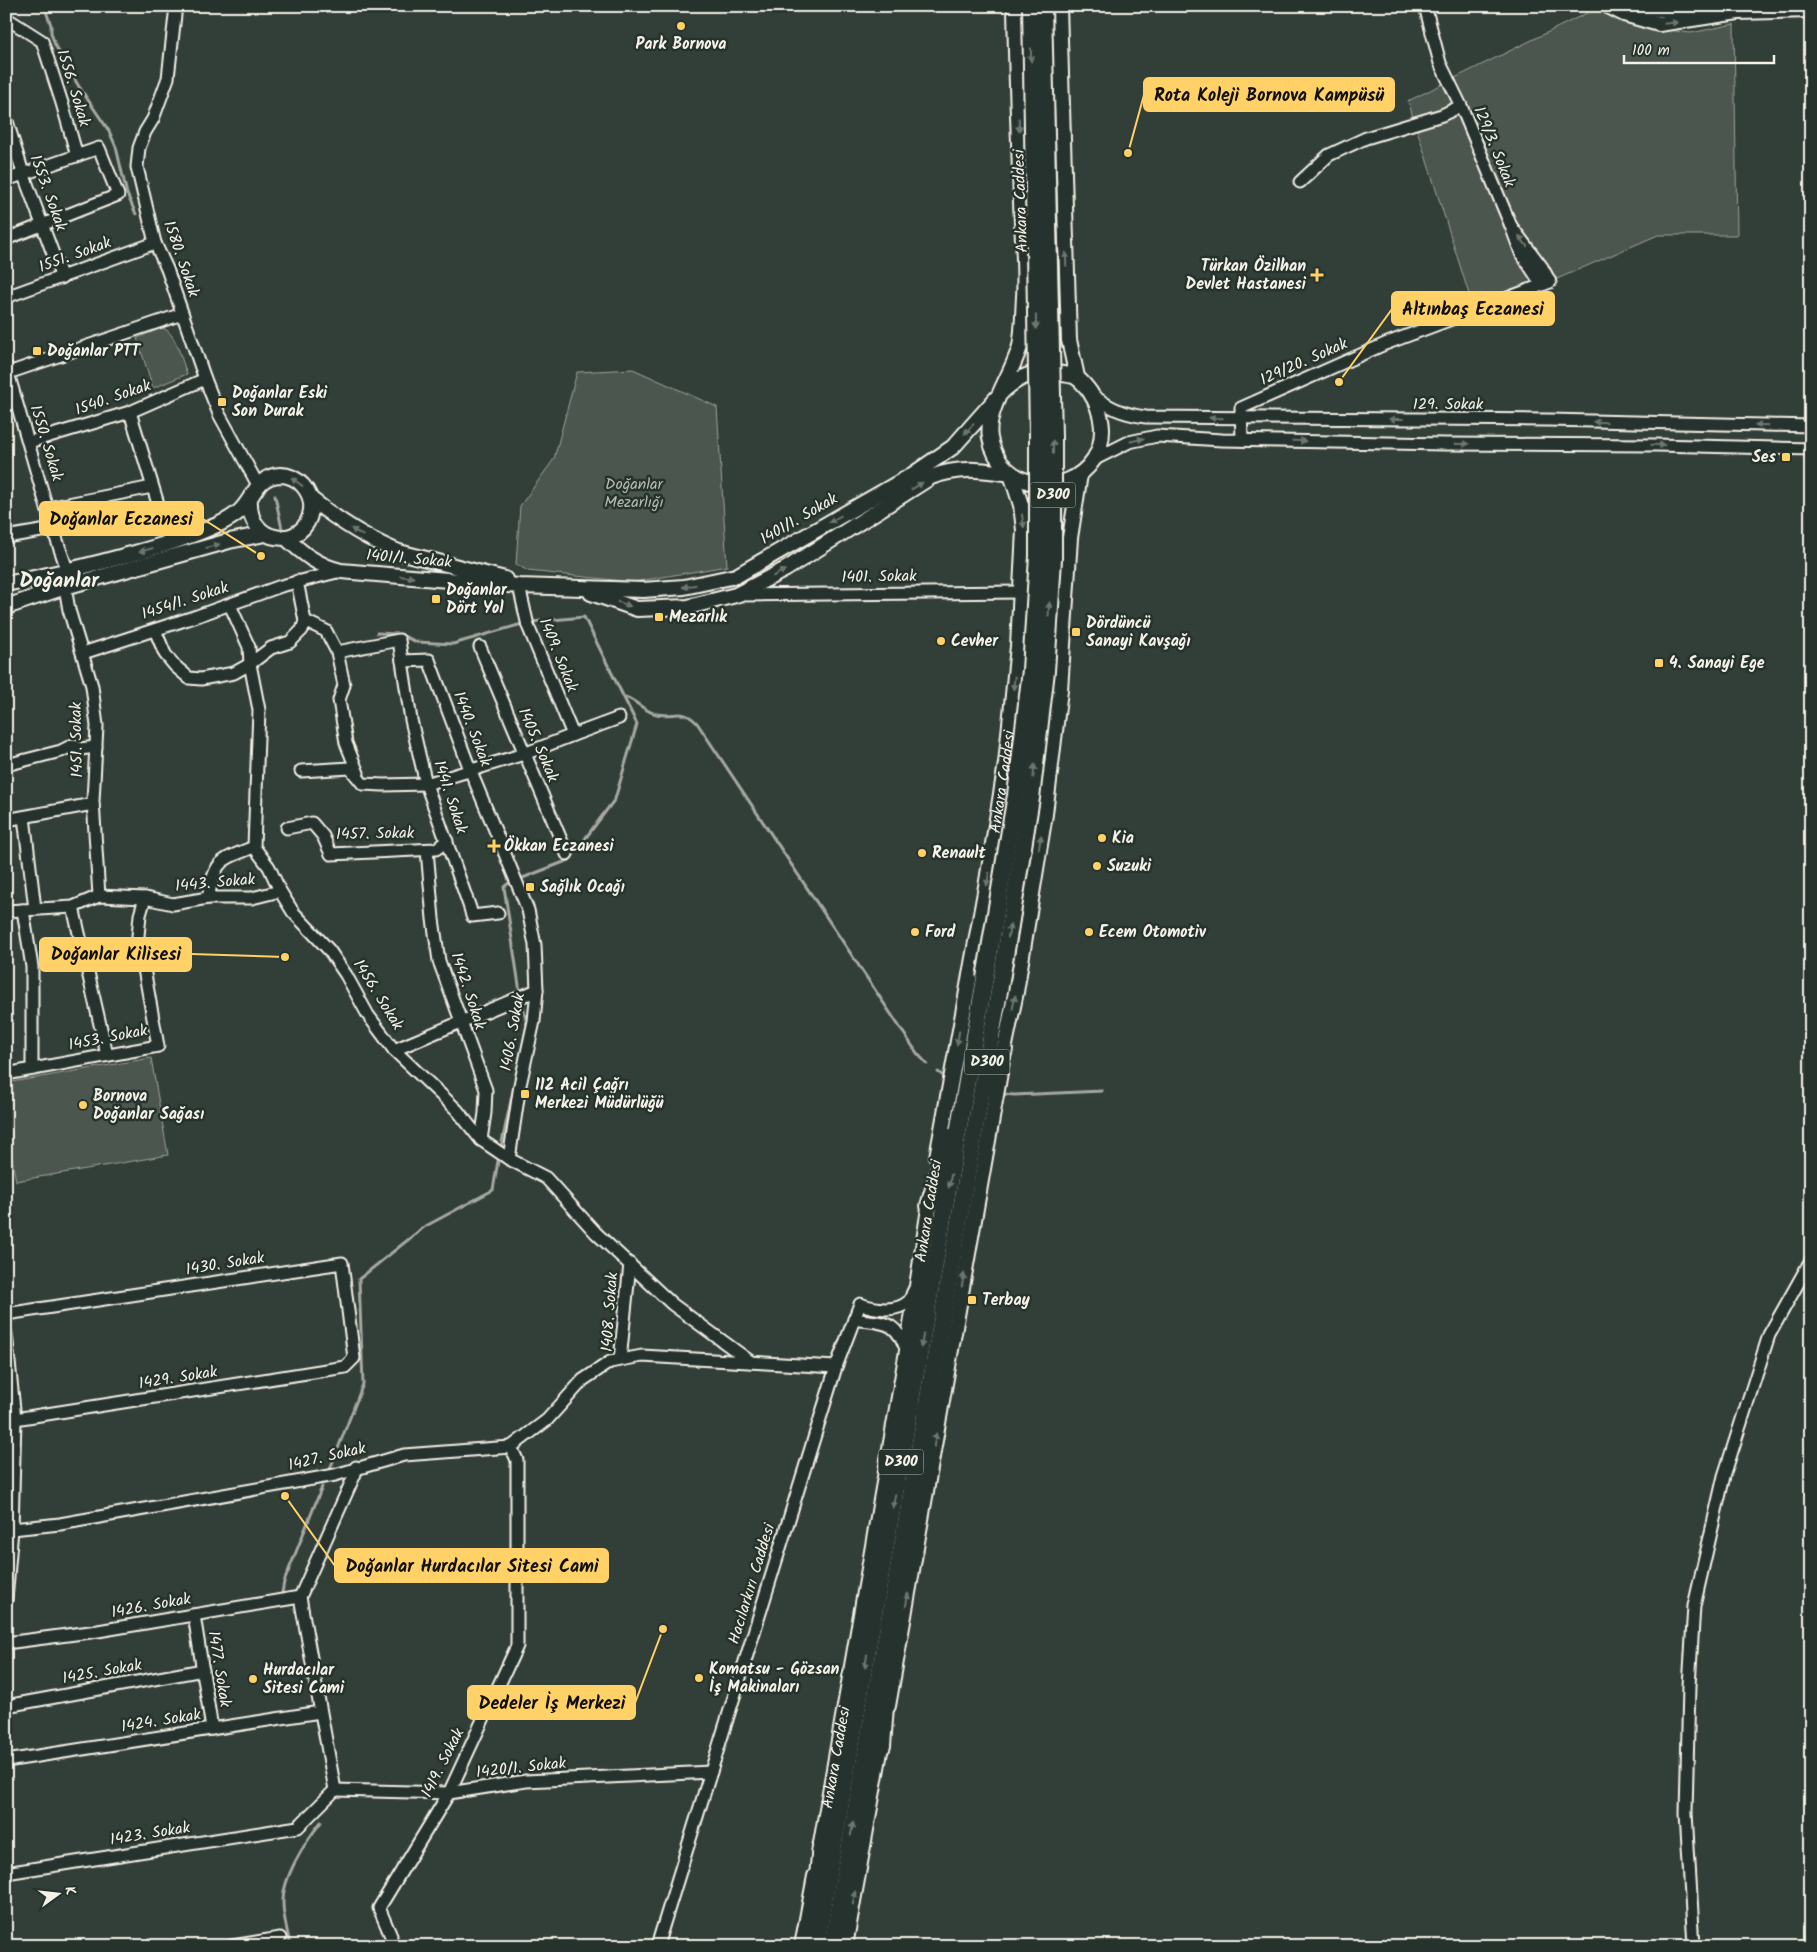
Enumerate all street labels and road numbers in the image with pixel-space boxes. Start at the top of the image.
street label: 1556. Sokak [49,46,97,130]
street label: 129/3. Sokak [1466,103,1522,192]
street label: Ankara Caddesi [1007,148,1035,253]
street label: 1553. Sokak [23,151,74,235]
street label: 1580. Sokak [156,217,206,301]
street label: 1551. Sokak [35,230,115,280]
street label: 129/20. Sokak [1256,331,1352,392]
street label: 1540. Sokak [72,373,155,423]
street label: 129. Sokak [1413,392,1484,417]
street label: 1550. Sokak [23,402,70,485]
road number: D300 [1030,482,1076,508]
street label: 1401/1. Sokak [755,486,843,551]
street label: 1401/1. Sokak [365,543,453,575]
street label: 1401. Sokak [841,564,917,590]
street label: 1454/1. Sokak [138,575,232,627]
street label: 1409. Sokak [532,614,584,696]
street label: 1440. Sokak [446,688,498,771]
street label: 1451. Sokak [64,701,90,778]
street label: 1405. Sokak [511,704,565,787]
street label: Ankara Caddesi [982,728,1022,835]
street label: 1441. Sokak [426,757,474,838]
street label: 1457. Sokak [336,821,415,847]
street label: 1443. Sokak [174,867,257,899]
street label: 1442. Sokak [444,949,492,1034]
street label: 1456. Sokak [346,955,410,1036]
street label: 1406. Sokak [494,990,532,1073]
street label: 1453. Sokak [66,1018,150,1058]
road number: D300 [964,1050,1010,1074]
street label: Ankara Caddesi [909,1157,950,1264]
street label: 1430. Sokak [184,1245,267,1283]
street label: 1408. Sokak [595,1271,625,1353]
street label: 1429. Sokak [137,1359,220,1397]
street label: 1427. Sokak [286,1436,369,1478]
road number: D300 [878,1450,924,1474]
street label: Hacılarkırı Caddesi [722,1520,783,1647]
street label: 1426. Sokak [109,1587,193,1625]
street label: 1477. Sokak [201,1629,237,1709]
street label: 1425. Sokak [60,1653,144,1691]
street label: 1424. Sokak [119,1702,203,1740]
street label: Ankara Caddesi [815,1703,857,1811]
street label: 1419. Sokak [415,1723,471,1802]
street label: 1420/1. Sokak [475,1751,568,1785]
street label: 1423. Sokak [108,1815,192,1853]

